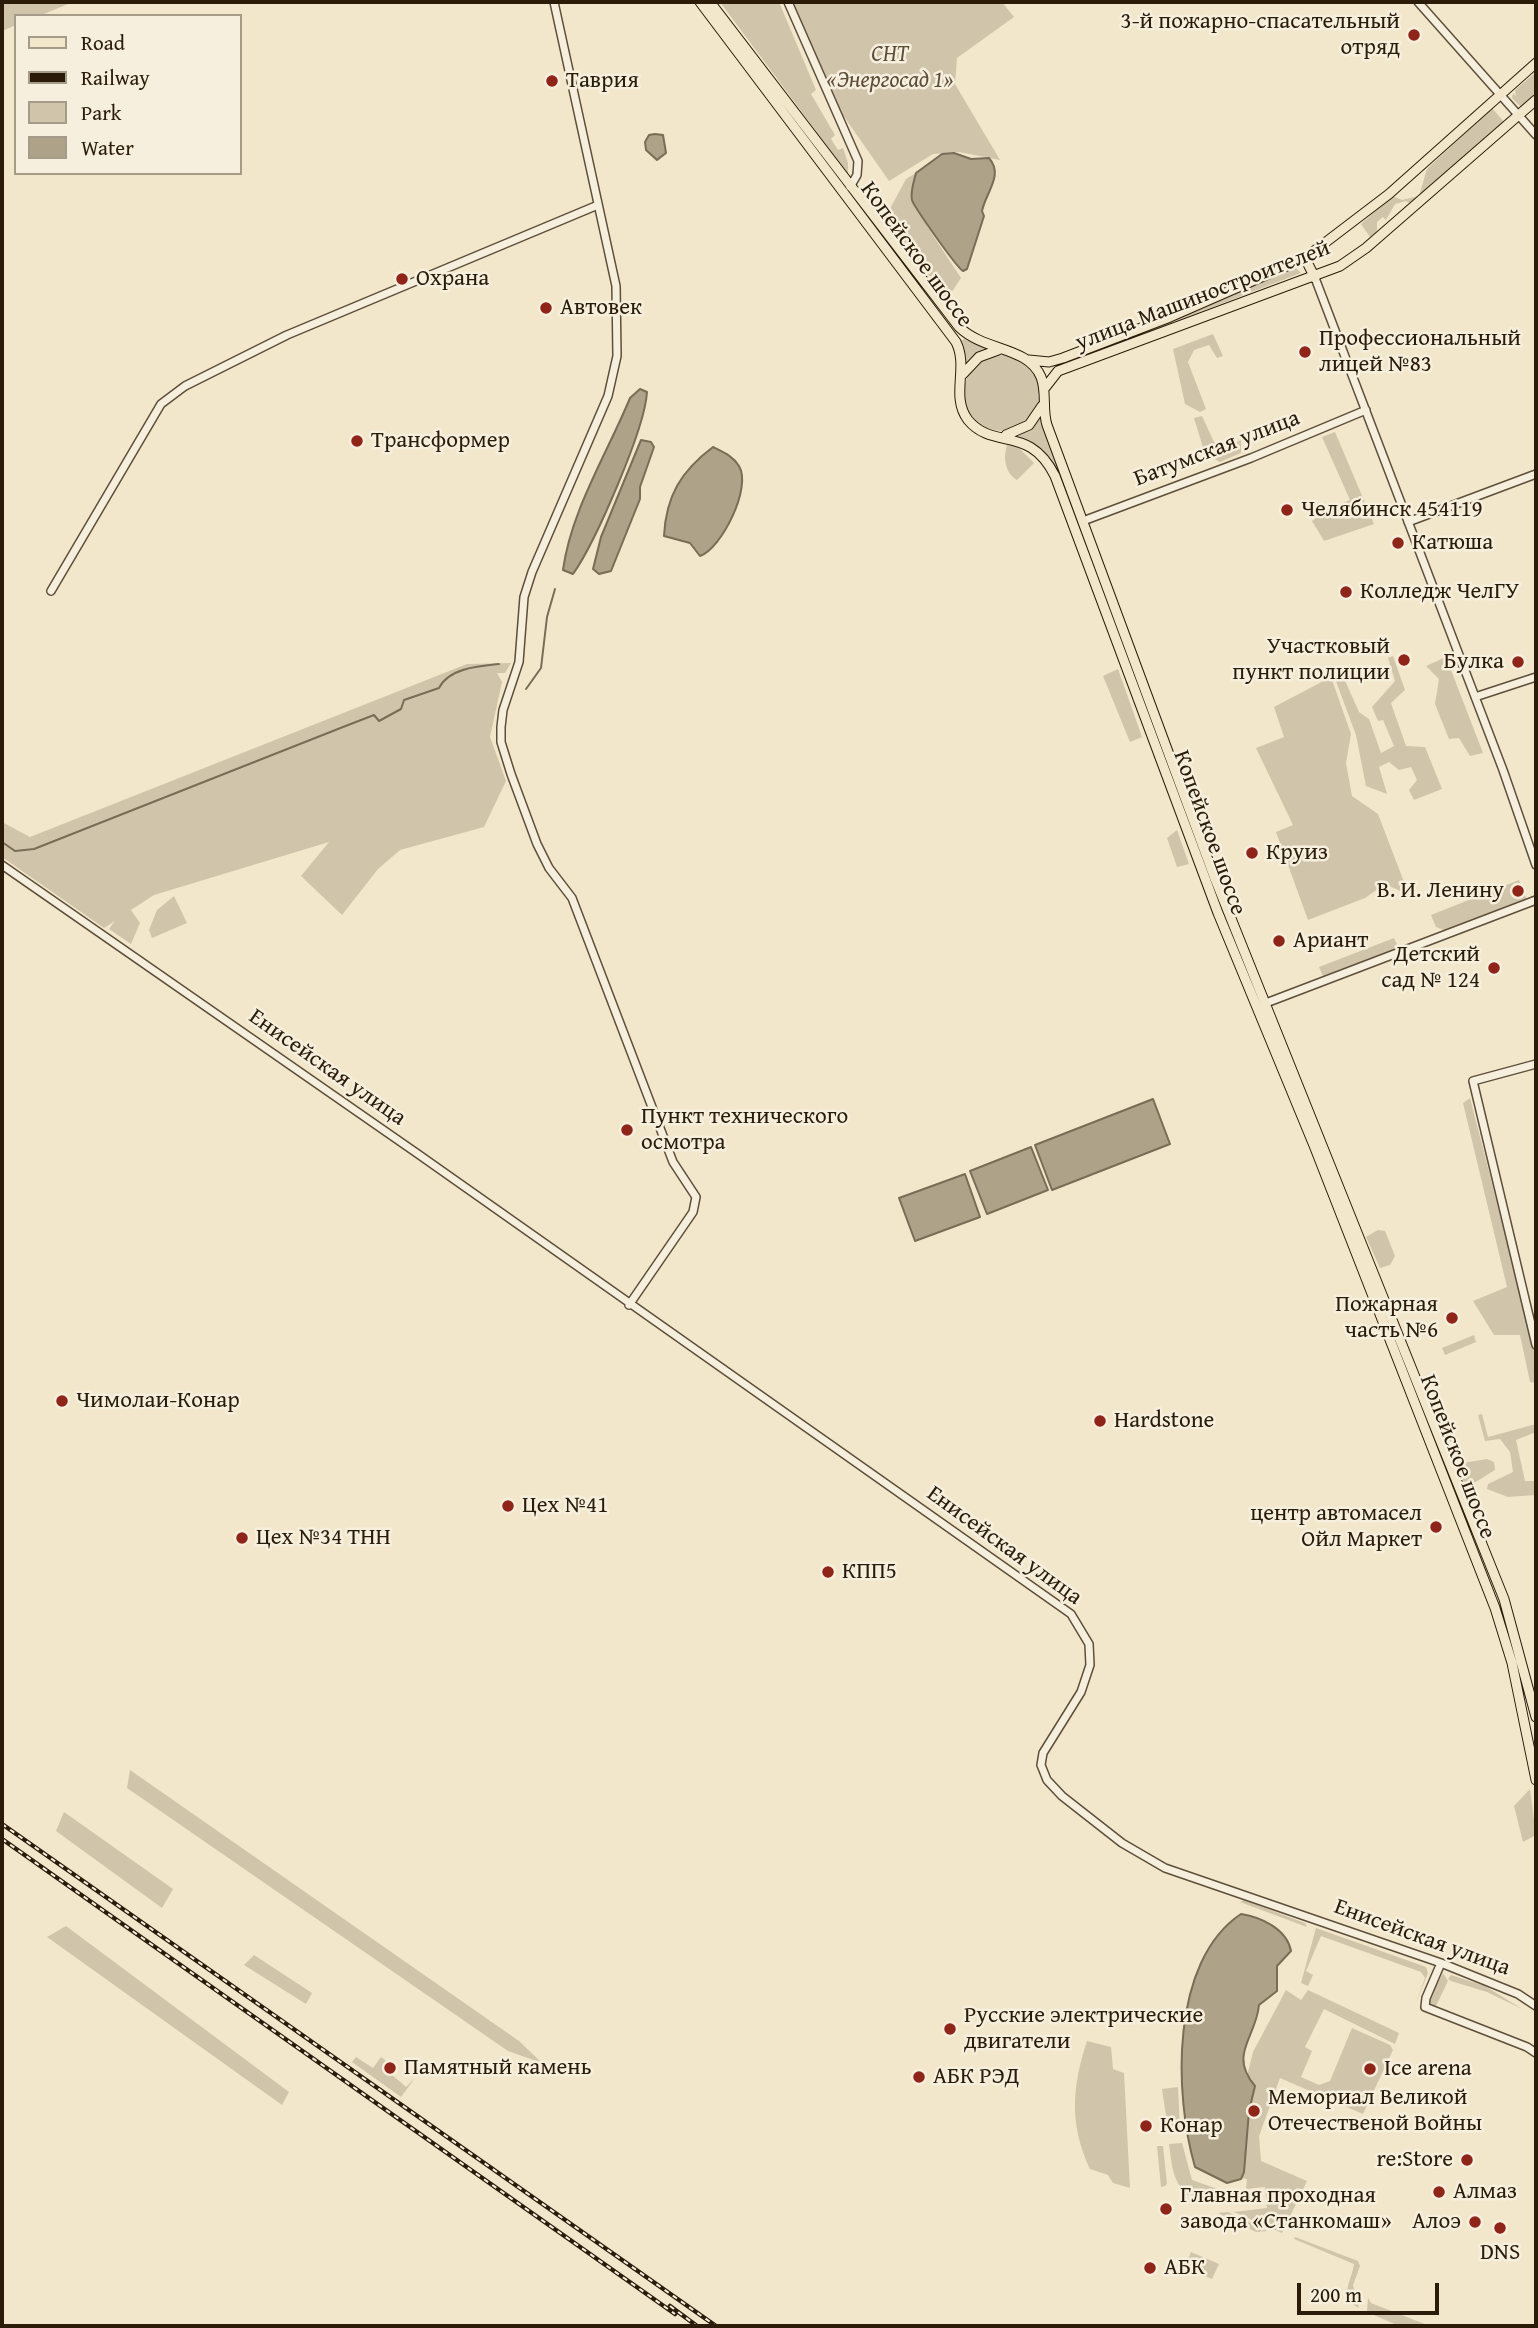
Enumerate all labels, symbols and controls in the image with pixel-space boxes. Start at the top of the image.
place label: 3-й пожарно-спасательный отряд [1121,8,1400,62]
legend [14,14,242,175]
text: Road [81,27,125,58]
marker: 3-й пожарно-спасательный отряд [1406,27,1422,43]
park label: СНТ «Энергосад 1» [827,41,953,95]
text: Railway [81,62,150,93]
place label: Таврия [566,67,639,95]
marker: Таврия [544,73,560,89]
text: Park [81,97,122,128]
text: Water [81,132,134,163]
street label: Копейское шоссе [854,177,978,333]
street label: улица Машиностроителей [1072,235,1334,357]
place label: Охрана [416,265,489,293]
marker: Охрана [394,271,410,287]
place label: Автовек [560,294,642,322]
marker: Автовек [538,300,554,316]
place label: Профессиональный лицей №83 [1319,325,1521,379]
marker: Профессиональный лицей №83 [1297,344,1313,360]
street label: Батумская улица [1130,405,1304,493]
place label: Трансформер [371,427,510,455]
marker: Трансформер [349,433,365,449]
place label: Челябинск 454119 [1301,496,1483,524]
marker: Челябинск 454119 [1279,502,1295,518]
place label: Катюша [1412,529,1493,557]
marker: Катюша [1390,535,1406,551]
place label: Колледж ЧелГУ [1360,578,1519,606]
marker: Колледж ЧелГУ [1338,584,1354,600]
place label: Участковый пункт полиции [1232,633,1390,687]
place label: Булка [1444,648,1504,676]
marker: Участковый пункт полиции [1396,652,1412,668]
marker: Булка [1510,654,1526,670]
street label: Копейское шоссе [1166,747,1252,919]
place label: Круиз [1266,839,1328,867]
marker: Круиз [1244,845,1260,861]
place label: В. И. Ленину [1377,877,1504,905]
marker: В. И. Ленину [1510,883,1526,899]
place label: Ариант [1293,927,1368,955]
marker: Ариант [1271,933,1287,949]
place label: Детский сад № 124 [1381,941,1480,995]
marker: Детский сад № 124 [1486,960,1502,976]
street label: Енисейская улица [243,1004,411,1132]
place label: Пункт технического осмотра [641,1103,848,1157]
marker: Пункт технического осмотра [619,1122,635,1138]
place label: Пожарная часть №6 [1335,1291,1438,1345]
marker: Пожарная часть №6 [1444,1310,1460,1326]
street label: Копейское шоссе [1413,1371,1501,1543]
place label: Чимолаи-Конар [76,1387,240,1415]
marker: Чимолаи-Конар [54,1393,70,1409]
place label: Hardstone [1114,1407,1214,1435]
marker: Hardstone [1092,1413,1108,1429]
street label: Енисейская улица [921,1480,1087,1612]
place label: Цех №41 [522,1492,608,1520]
marker: Цех №41 [500,1498,516,1514]
place label: центр автомасел Ойл Маркет [1250,1500,1422,1554]
marker: центр автомасел Ойл Маркет [1428,1519,1444,1535]
place label: Цех №34 ТНН [256,1524,391,1552]
marker: Цех №34 ТНН [234,1530,250,1546]
place label: КПП5 [842,1558,897,1586]
marker: КПП5 [820,1564,836,1580]
street label: Енисейская улица [1330,1893,1514,1983]
place label: Русские электрические двигатели [964,2002,1203,2056]
marker: Русские электрические двигатели [942,2021,958,2037]
place label: Памятный камень [404,2054,592,2082]
place label: Ice arena [1384,2055,1472,2083]
marker: Памятный камень [382,2060,398,2076]
marker: Ice arena [1362,2061,1378,2077]
place label: АБК РЭД [933,2063,1019,2091]
marker: АБК РЭД [911,2069,927,2085]
place label: Мемориал Великой Отечественой Войны [1268,2084,1482,2138]
marker: Мемориал Великой Отечественой Войны [1246,2103,1262,2119]
place label: Конар [1160,2112,1223,2140]
marker: Конар [1138,2118,1154,2134]
place label: re:Store [1376,2146,1453,2174]
marker: re:Store [1459,2152,1475,2168]
place label: Алмаз [1453,2178,1517,2206]
place label: Главная проходная завода «Станкомаш» [1180,2182,1392,2236]
marker: Алмаз [1431,2184,1447,2200]
marker: Главная проходная завода «Станкомаш» [1158,2201,1174,2217]
place label: Алоэ [1412,2208,1461,2236]
marker: Алоэ [1467,2214,1483,2230]
marker: DNS [1492,2220,1508,2236]
place label: DNS [1480,2239,1520,2267]
place label: АБК [1164,2254,1205,2282]
marker: АБК [1142,2260,1158,2276]
scale bar [1300,2268,1442,2312]
text: 200 m [1310,2279,1362,2310]

